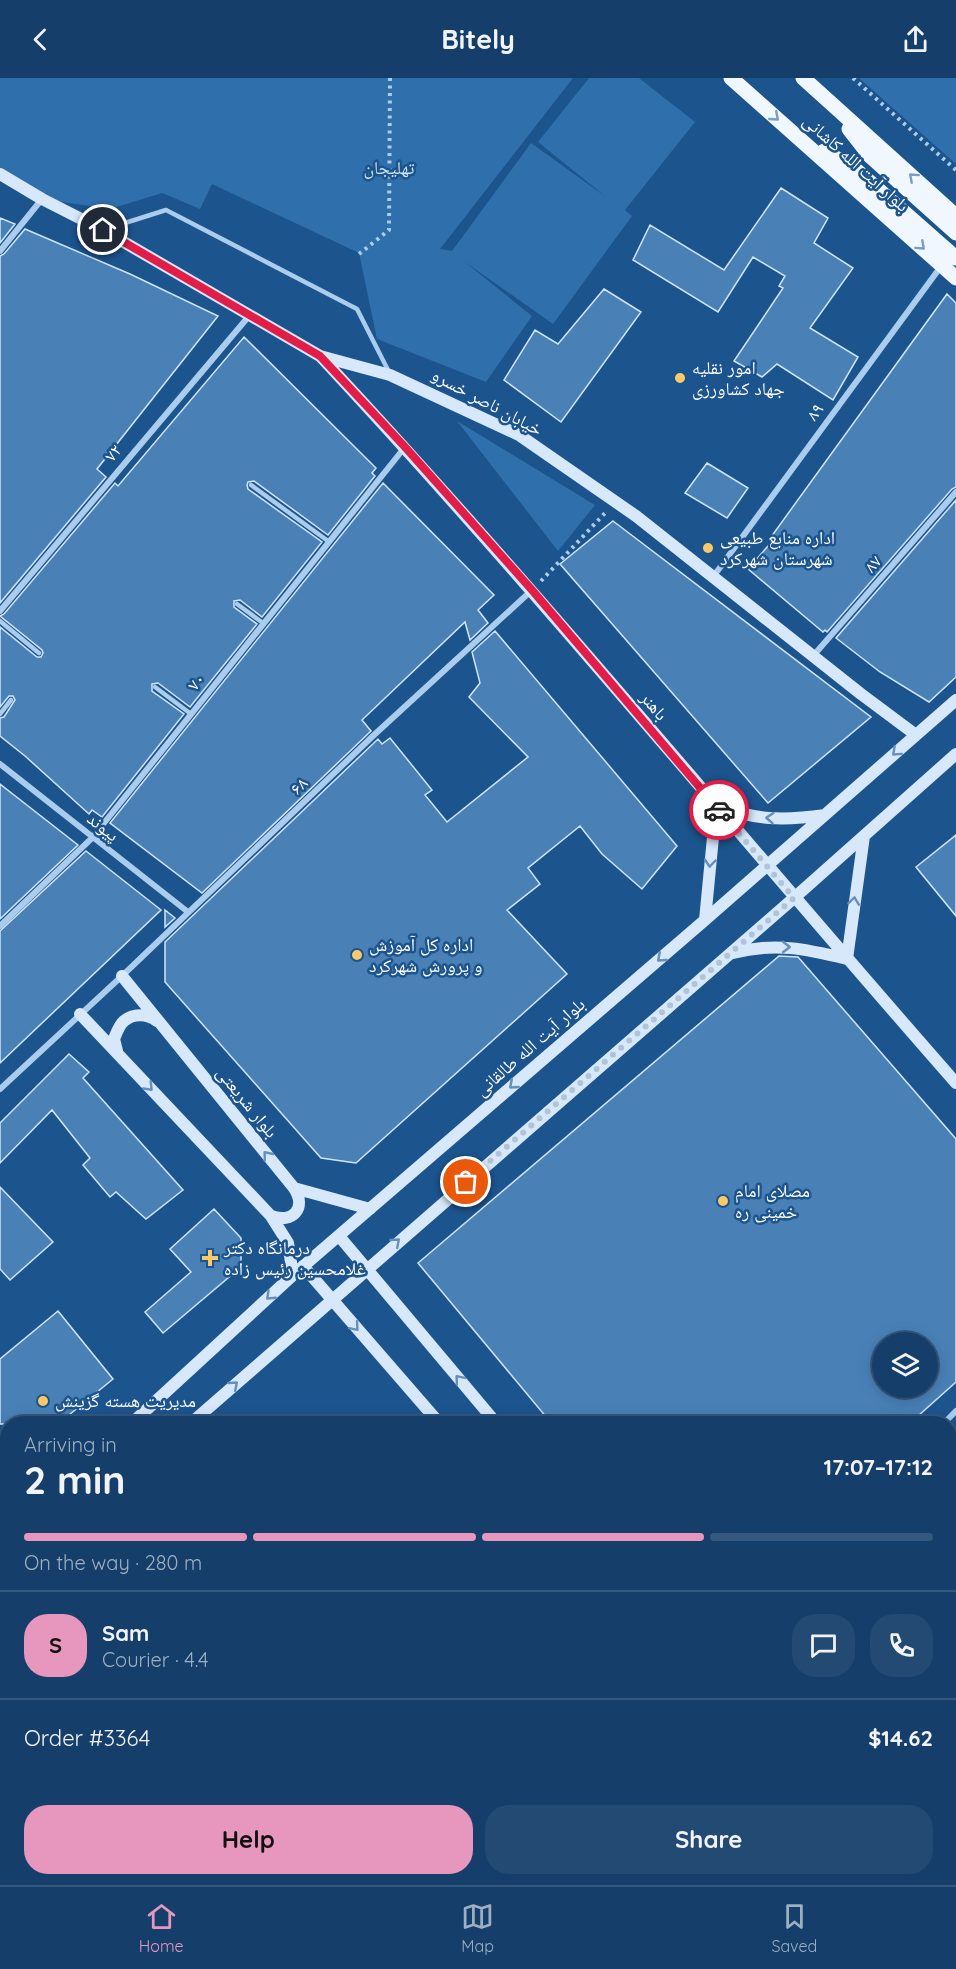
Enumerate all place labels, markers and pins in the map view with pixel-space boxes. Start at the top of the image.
pin [77,204,128,255]
place label: امور نقلیه جهاد کشاورزی [692,356,785,400]
marker: امور نقلیه جهاد کشاورزی [673,371,687,385]
place label: اداره منابع طبیعی شهرستان شهرکرد [720,526,835,570]
marker: اداره منابع طبیعی شهرستان شهرکرد [701,541,715,555]
place label: اداره کل آموزش و پرورش شهرکرد [369,933,482,977]
marker: اداره کل آموزش و پرورش شهرکرد [350,948,364,962]
pin [440,1156,491,1207]
place label: مصلای امام خمینی ره [735,1179,810,1223]
marker: مصلای امام خمینی ره [716,1194,730,1208]
place label: درمانگاه دکتر غلامحسین رئیس زاده [223,1236,366,1280]
marker: درمانگاه دکتر غلامحسین رئیس زاده [201,1249,219,1267]
place label: مدیریت هسته گزینش [55,1389,196,1412]
marker: مدیریت هسته گزینش [36,1394,50,1408]

